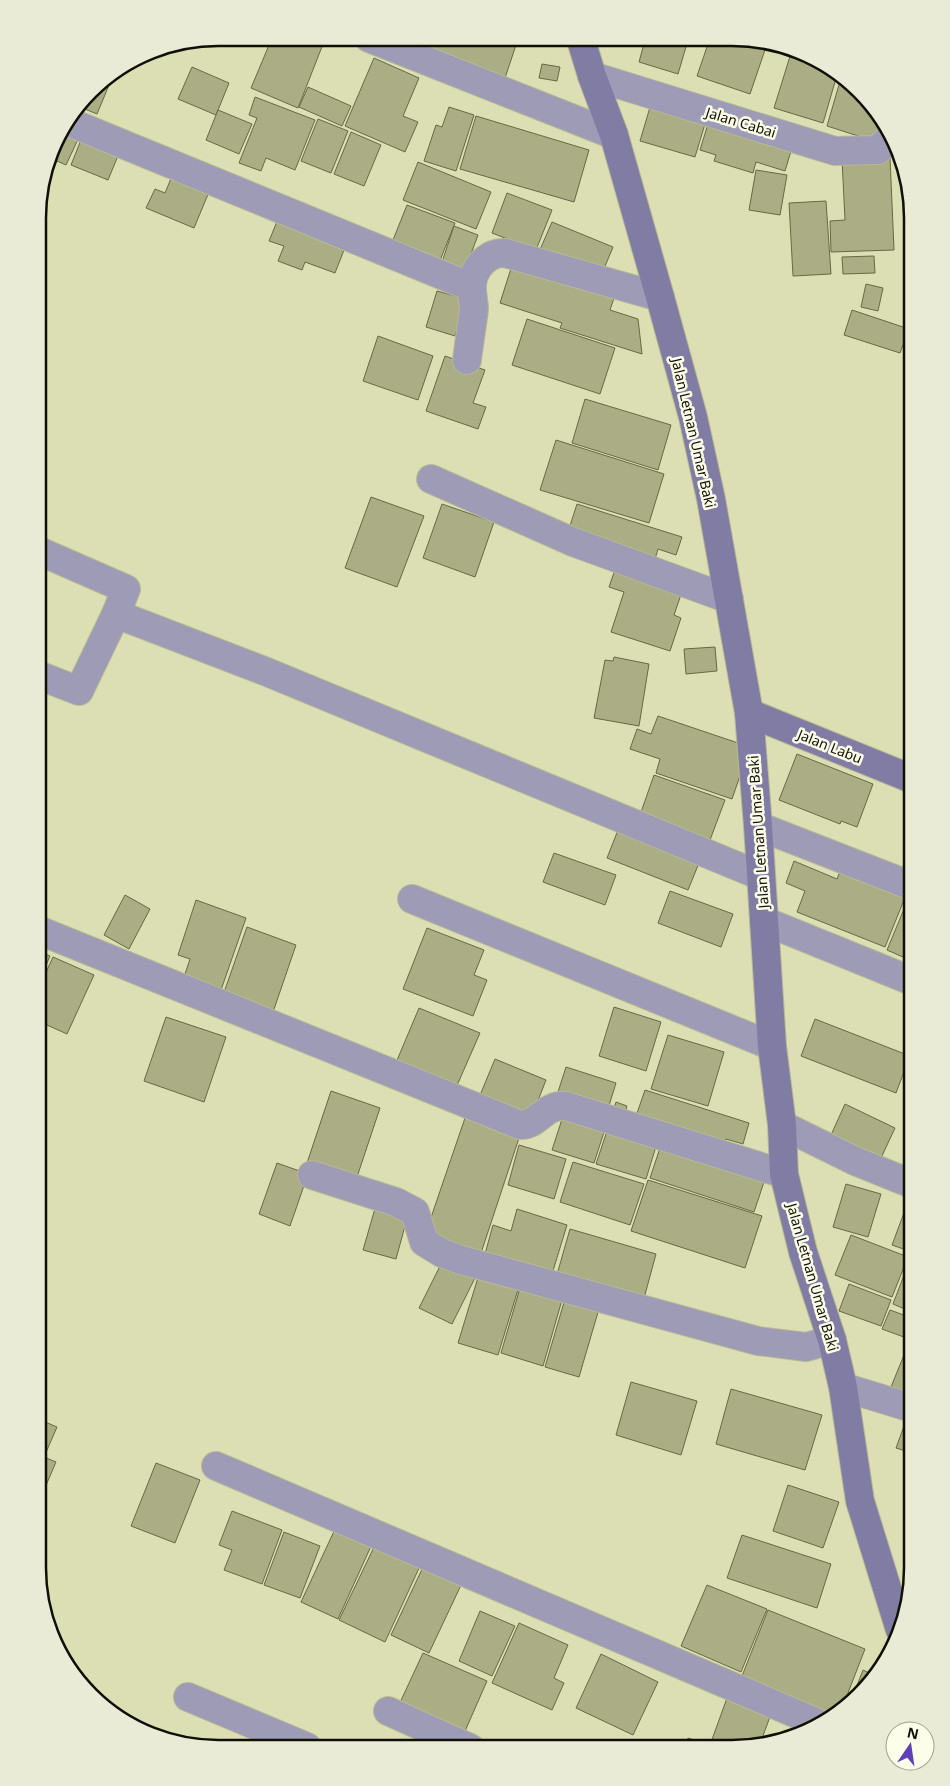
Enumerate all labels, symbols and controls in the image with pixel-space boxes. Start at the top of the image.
street label: Jalan Cabai [702,102,778,142]
street label: Jalan Letnan Umar Baki [667,354,720,510]
street label: Jalan Labu [793,724,865,768]
street label: Jalan Letnan Umar Baki [743,755,773,911]
street label: Jalan Letnan Umar Baki [782,1199,843,1353]
north arrow [885,1721,935,1771]
text: N [905,1722,921,1743]

